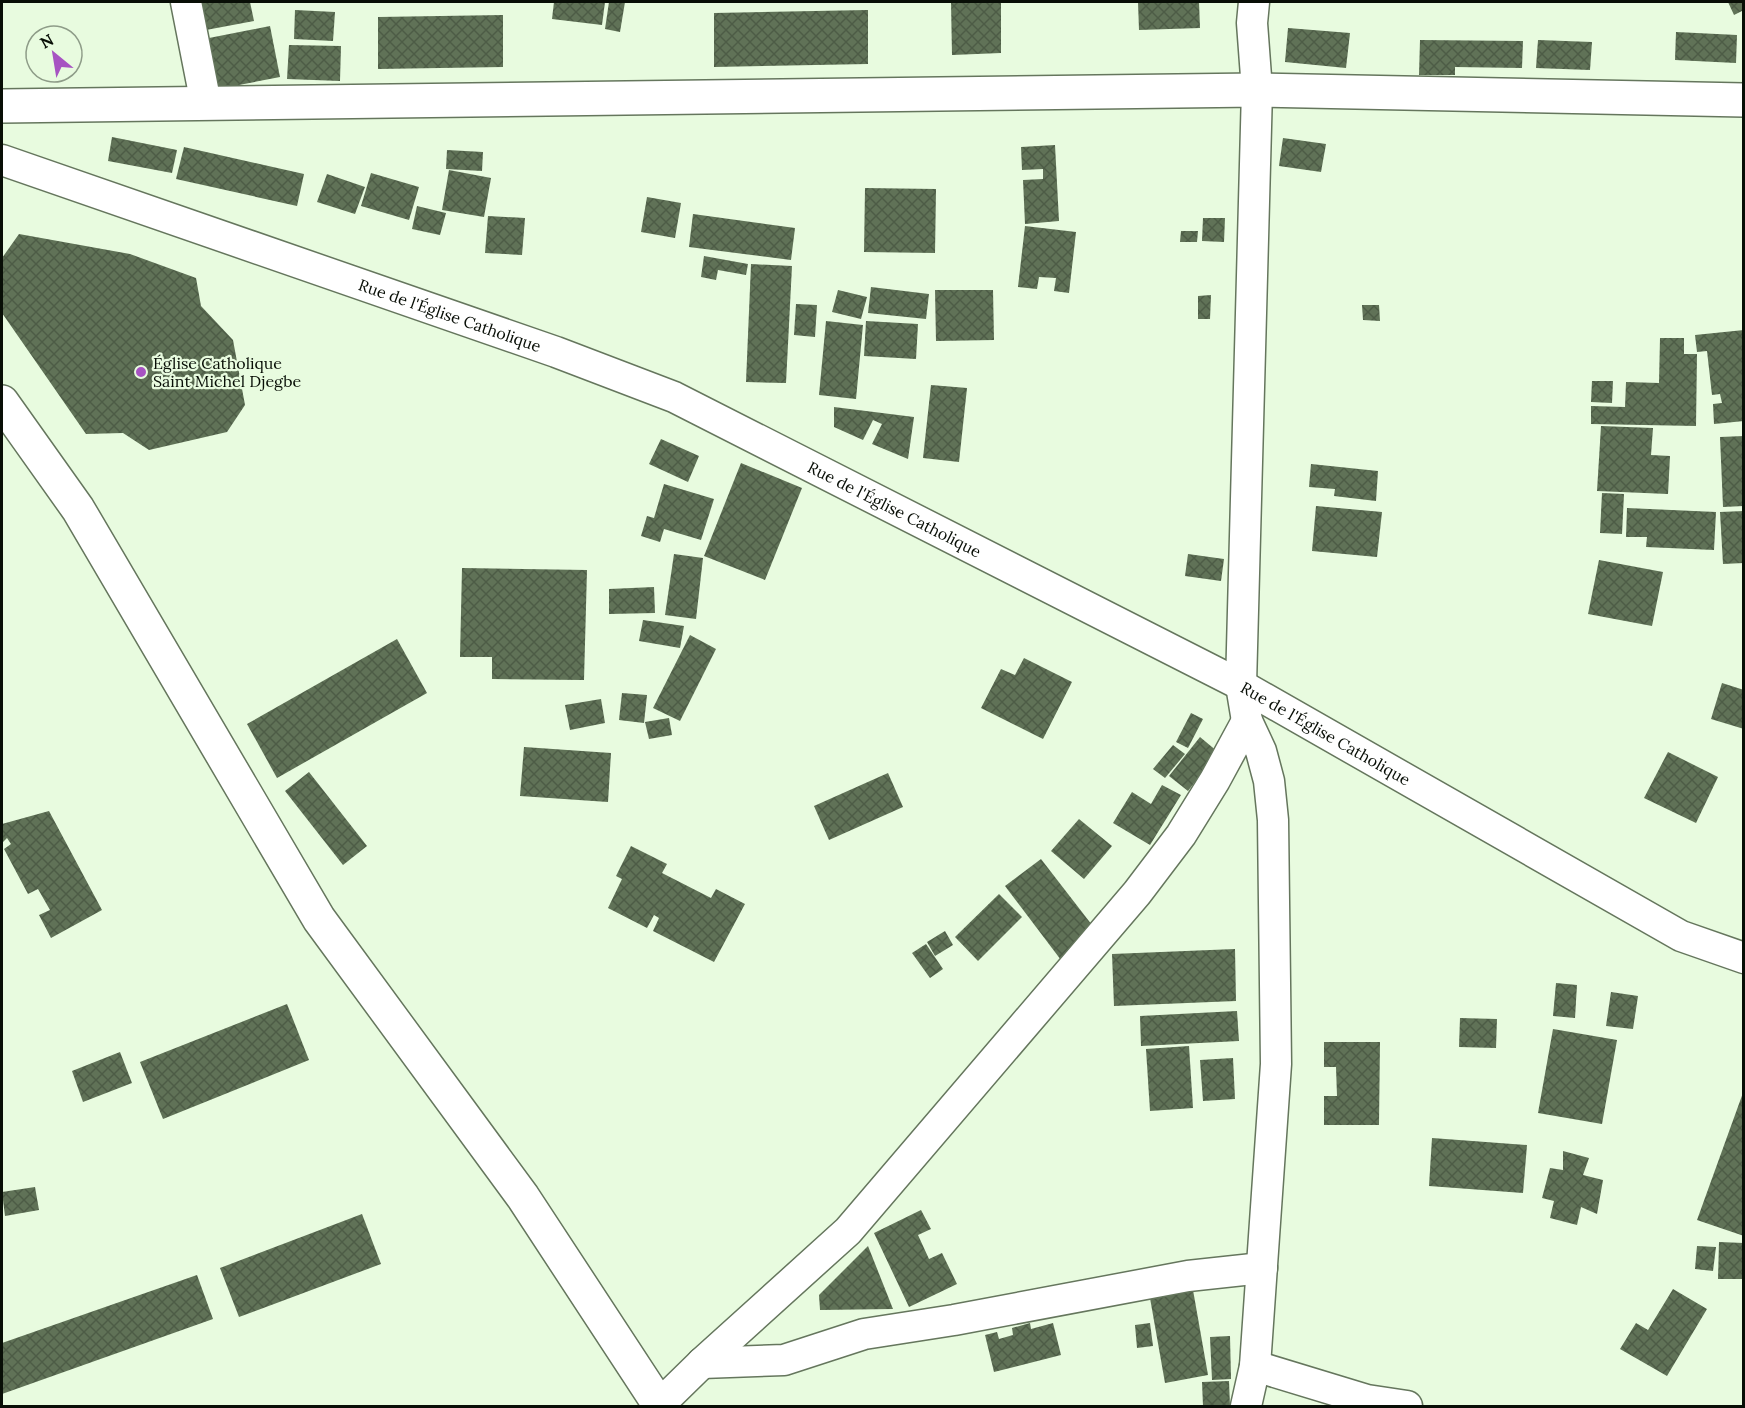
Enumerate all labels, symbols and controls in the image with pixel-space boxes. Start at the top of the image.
north arrow [24,24,84,84]
text: N [36,29,57,53]
street label: Rue de l'Église Catholique [356,274,544,356]
place label: Église Catholique Saint Michel Djegbe [153,353,302,391]
marker: Église Catholique Saint Michel Djegbe [134,365,148,379]
street label: Rue de l'Église Catholique [805,457,985,562]
street label: Rue de l'Église Catholique [1237,677,1414,790]

